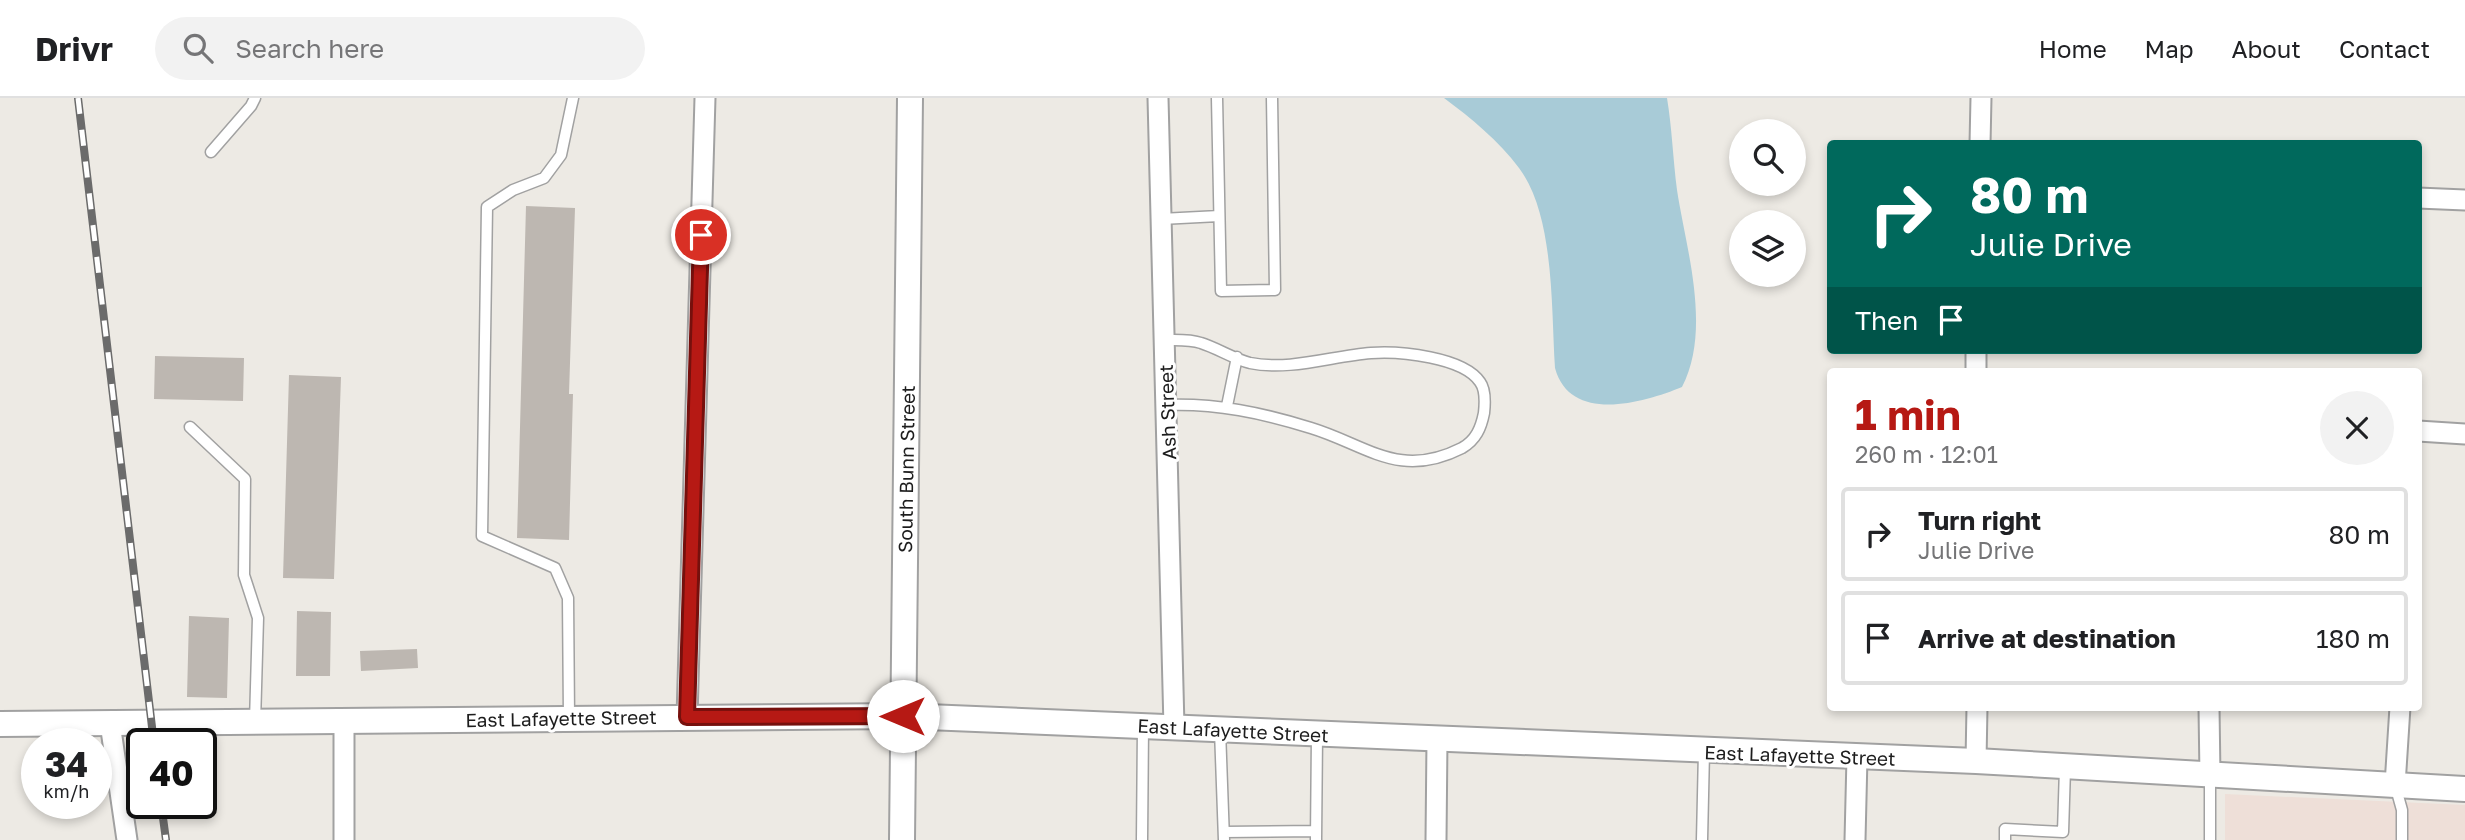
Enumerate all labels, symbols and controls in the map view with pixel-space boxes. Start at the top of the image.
search box [155,17,645,80]
text: Drivr [35,29,113,68]
icon: search [179,29,217,67]
text: Search here [235,33,384,64]
text: Home [2039,34,2107,63]
text: Map [2145,34,2194,63]
text: About [2232,34,2301,63]
text: Contact [2339,34,2430,63]
map controls [1729,119,1806,287]
button: search [1729,119,1806,196]
text: 80 m [1970,165,2088,224]
icon: right [1855,168,1946,259]
pin [671,205,731,265]
button: layers [1729,210,1806,287]
icon: arrive [682,216,720,254]
text: Julie Drive [1970,225,2132,263]
icon: arrive [1932,301,1970,339]
text: Then [1855,305,1918,336]
street label: Ash Street [1154,364,1180,460]
street label: South Bunn Street [893,385,919,553]
text: 1 min [1855,389,1961,439]
button: close [2320,391,2394,465]
text: 260 m · 12:01 [1855,440,1998,468]
text: Turn right [1918,505,2041,536]
icon: right [1859,515,1897,553]
text: 80 m [2329,519,2390,550]
text: Julie Drive [1918,536,2034,564]
icon: arrive [1859,619,1897,657]
text: Arrive at destination [1918,623,2176,654]
text: 180 m [2316,623,2390,654]
position arrow [866,679,940,753]
street label: East Lafayette Street [465,705,657,731]
street label: East Lafayette Street [1137,714,1329,746]
speed limit sign: 40 [126,728,217,819]
street label: East Lafayette Street [1704,740,1896,770]
text: 34 [45,743,88,785]
text: km/h [44,780,89,802]

